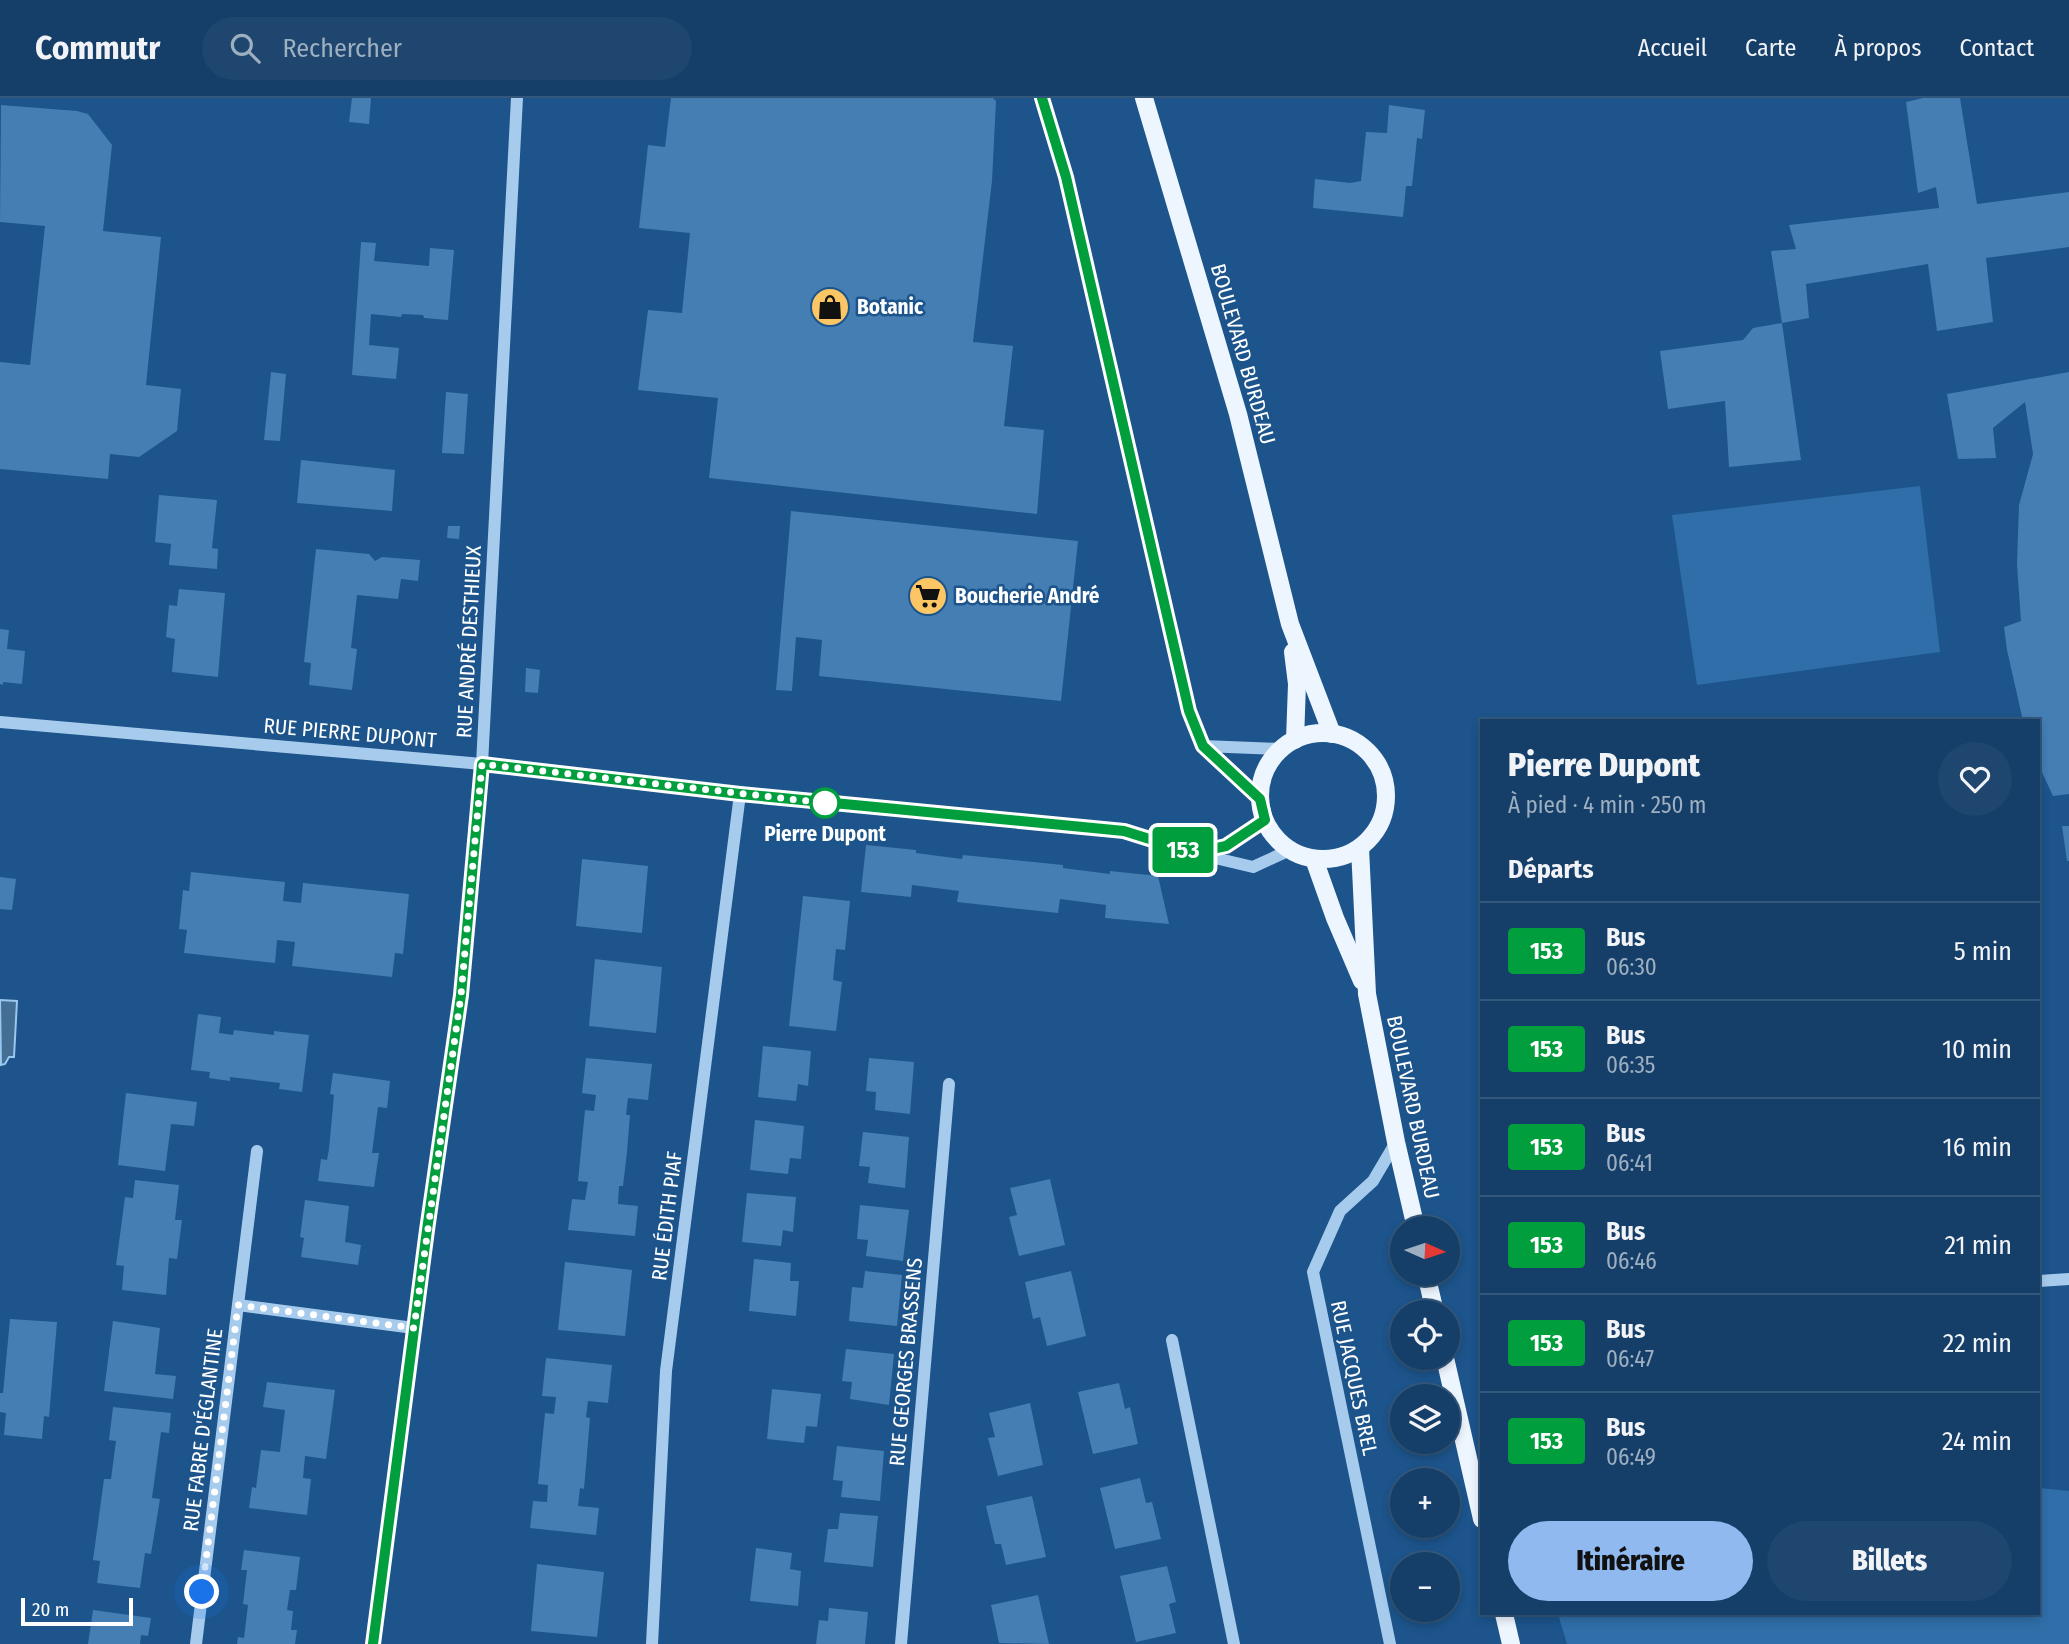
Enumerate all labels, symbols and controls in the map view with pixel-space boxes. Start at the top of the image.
search box [202,17,692,80]
text: Commutr [35,28,160,68]
icon: search [226,29,264,67]
text: Rechercher [282,33,402,64]
text: Accueil [1638,34,1707,62]
text: Carte [1745,34,1796,62]
text: À propos [1834,34,1921,62]
text: Contact [1959,34,2034,62]
street label: BOULEVARD BURDEAU [1205,261,1281,447]
shop icon: Botanic [809,286,851,328]
place label: Botanic [857,294,924,320]
street label: RUE ANDRÉ DESTHIEUX [451,544,487,739]
supermarket icon: Boucherie André [907,575,949,617]
place label: Boucherie André [955,583,1100,609]
street label: RUE PIERRE DUPONT [262,712,438,754]
button: heart [1938,742,2012,816]
text: Pierre Dupont [1508,745,1700,785]
marker: Pierre Dupont [810,788,840,818]
text: À pied · 4 min · 250 m [1508,791,1707,819]
place label: Pierre Dupont [764,821,886,847]
line badge: 153 [1143,827,1223,873]
text: 153 [1166,836,1200,864]
text: Départs [1508,854,1594,885]
text: Bus [1606,922,1645,953]
text: 5 min [1954,936,2012,967]
text: 153 [1530,937,1563,965]
text: 06:30 [1606,953,1657,981]
street label: BOULEVARD BURDEAU [1381,1013,1445,1201]
text: Bus [1606,1020,1645,1051]
text: 10 min [1942,1034,2012,1065]
text: 153 [1530,1035,1563,1063]
text: 06:35 [1606,1051,1655,1079]
text: Bus [1606,1118,1645,1149]
text: 16 min [1943,1132,2012,1163]
text: 153 [1530,1133,1563,1161]
text: 06:41 [1606,1149,1653,1177]
street label: RUE ÉDITH PIAF [646,1150,688,1282]
north arrow [1390,1216,1460,1286]
map controls [1390,1216,1460,1622]
text: Bus [1606,1216,1645,1247]
text: 21 min [1945,1230,2012,1261]
text: 153 [1530,1231,1563,1259]
text: 06:46 [1606,1247,1657,1275]
street label: RUE GEORGES BRASSENS [884,1257,928,1467]
street label: RUE JACQUES BREL [1325,1298,1383,1459]
button: locate [1390,1300,1460,1370]
text: Bus [1606,1314,1645,1345]
street label: RUE FABRE D'ÉGLANTINE [178,1327,228,1533]
text: 22 min [1943,1328,2012,1359]
text: 153 [1530,1329,1563,1357]
text: 06:47 [1606,1345,1654,1373]
button: layers [1390,1384,1460,1454]
text: Bus [1606,1412,1645,1443]
text: 24 min [1942,1426,2012,1457]
text: 153 [1530,1427,1563,1455]
text: 06:49 [1606,1443,1656,1471]
button: + [1390,1468,1460,1538]
button: Itinéraire [1508,1521,1753,1601]
button: Billets [1767,1521,2012,1601]
button: − [1390,1552,1460,1622]
your location [184,1574,219,1609]
scale bar [21,1595,133,1627]
text: 20 m [32,1598,69,1621]

